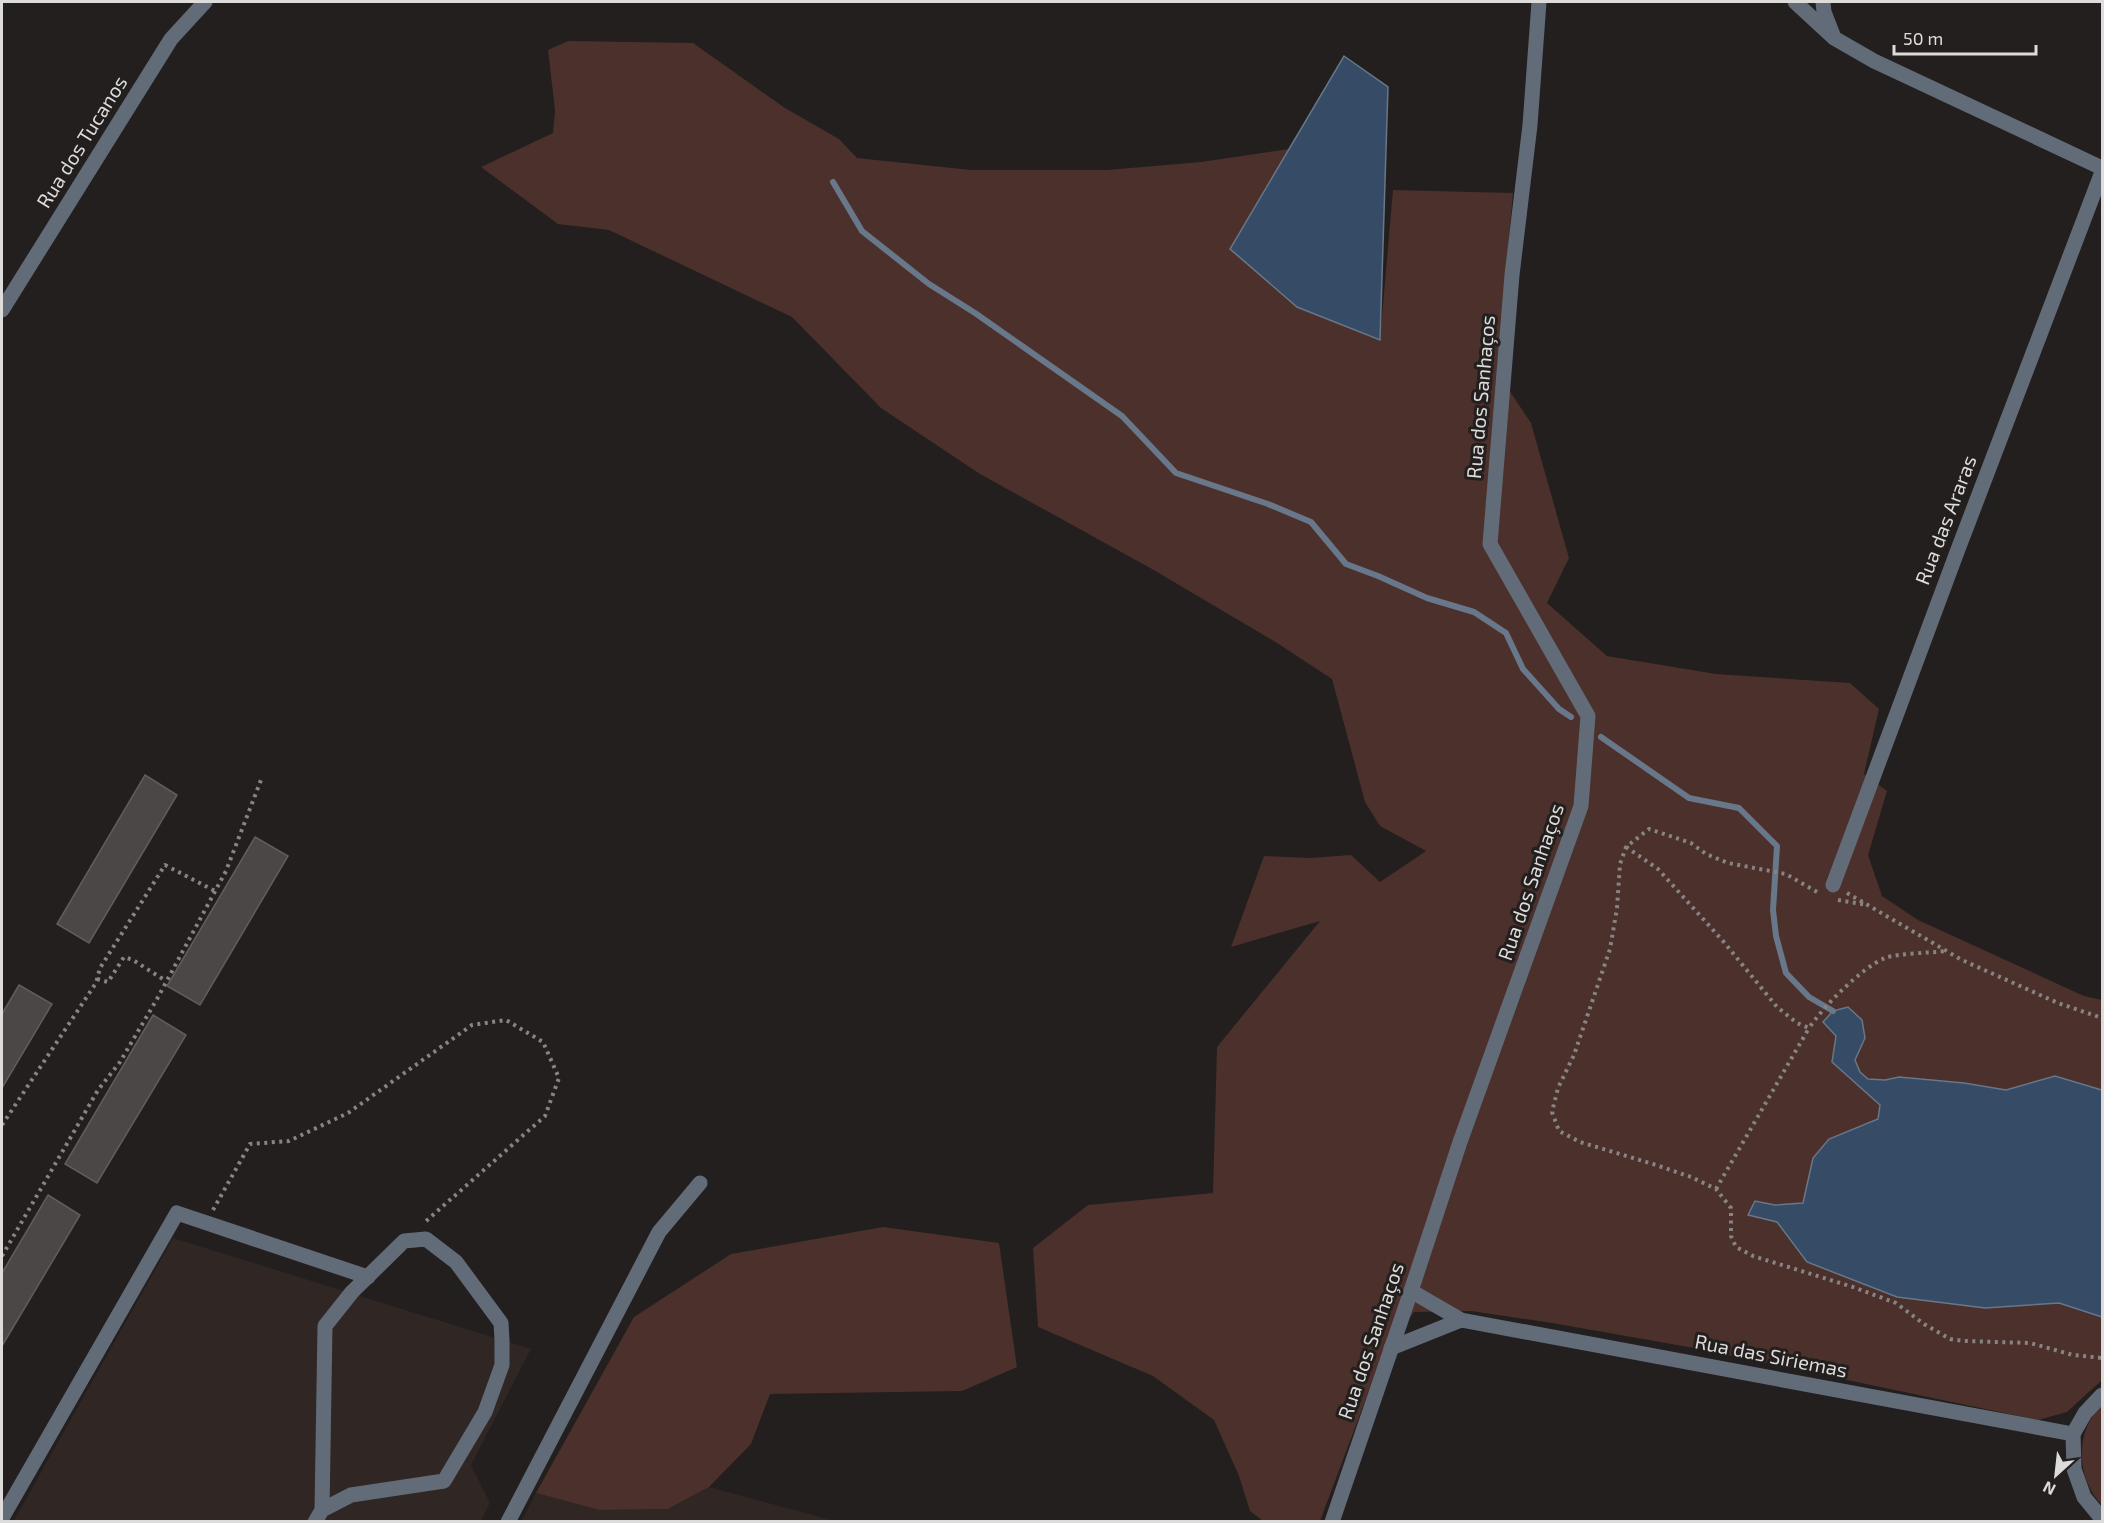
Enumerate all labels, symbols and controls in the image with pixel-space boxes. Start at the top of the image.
scale bar [1894,18,2036,56]
text: 50 m [1903,27,1943,49]
street label: Rua dos Tucanos [31,71,131,212]
street label: Rua dos Sanhaços [1461,314,1500,480]
street label: Rua das Araras [1909,452,1981,588]
street label: Rua dos Sanhaços [1492,800,1569,964]
street label: Rua dos Sanhaços [1332,1259,1409,1423]
street label: Rua das Siriemas [1693,1328,1849,1382]
north arrow [2026,1445,2086,1505]
text: N [2039,1478,2058,1500]

